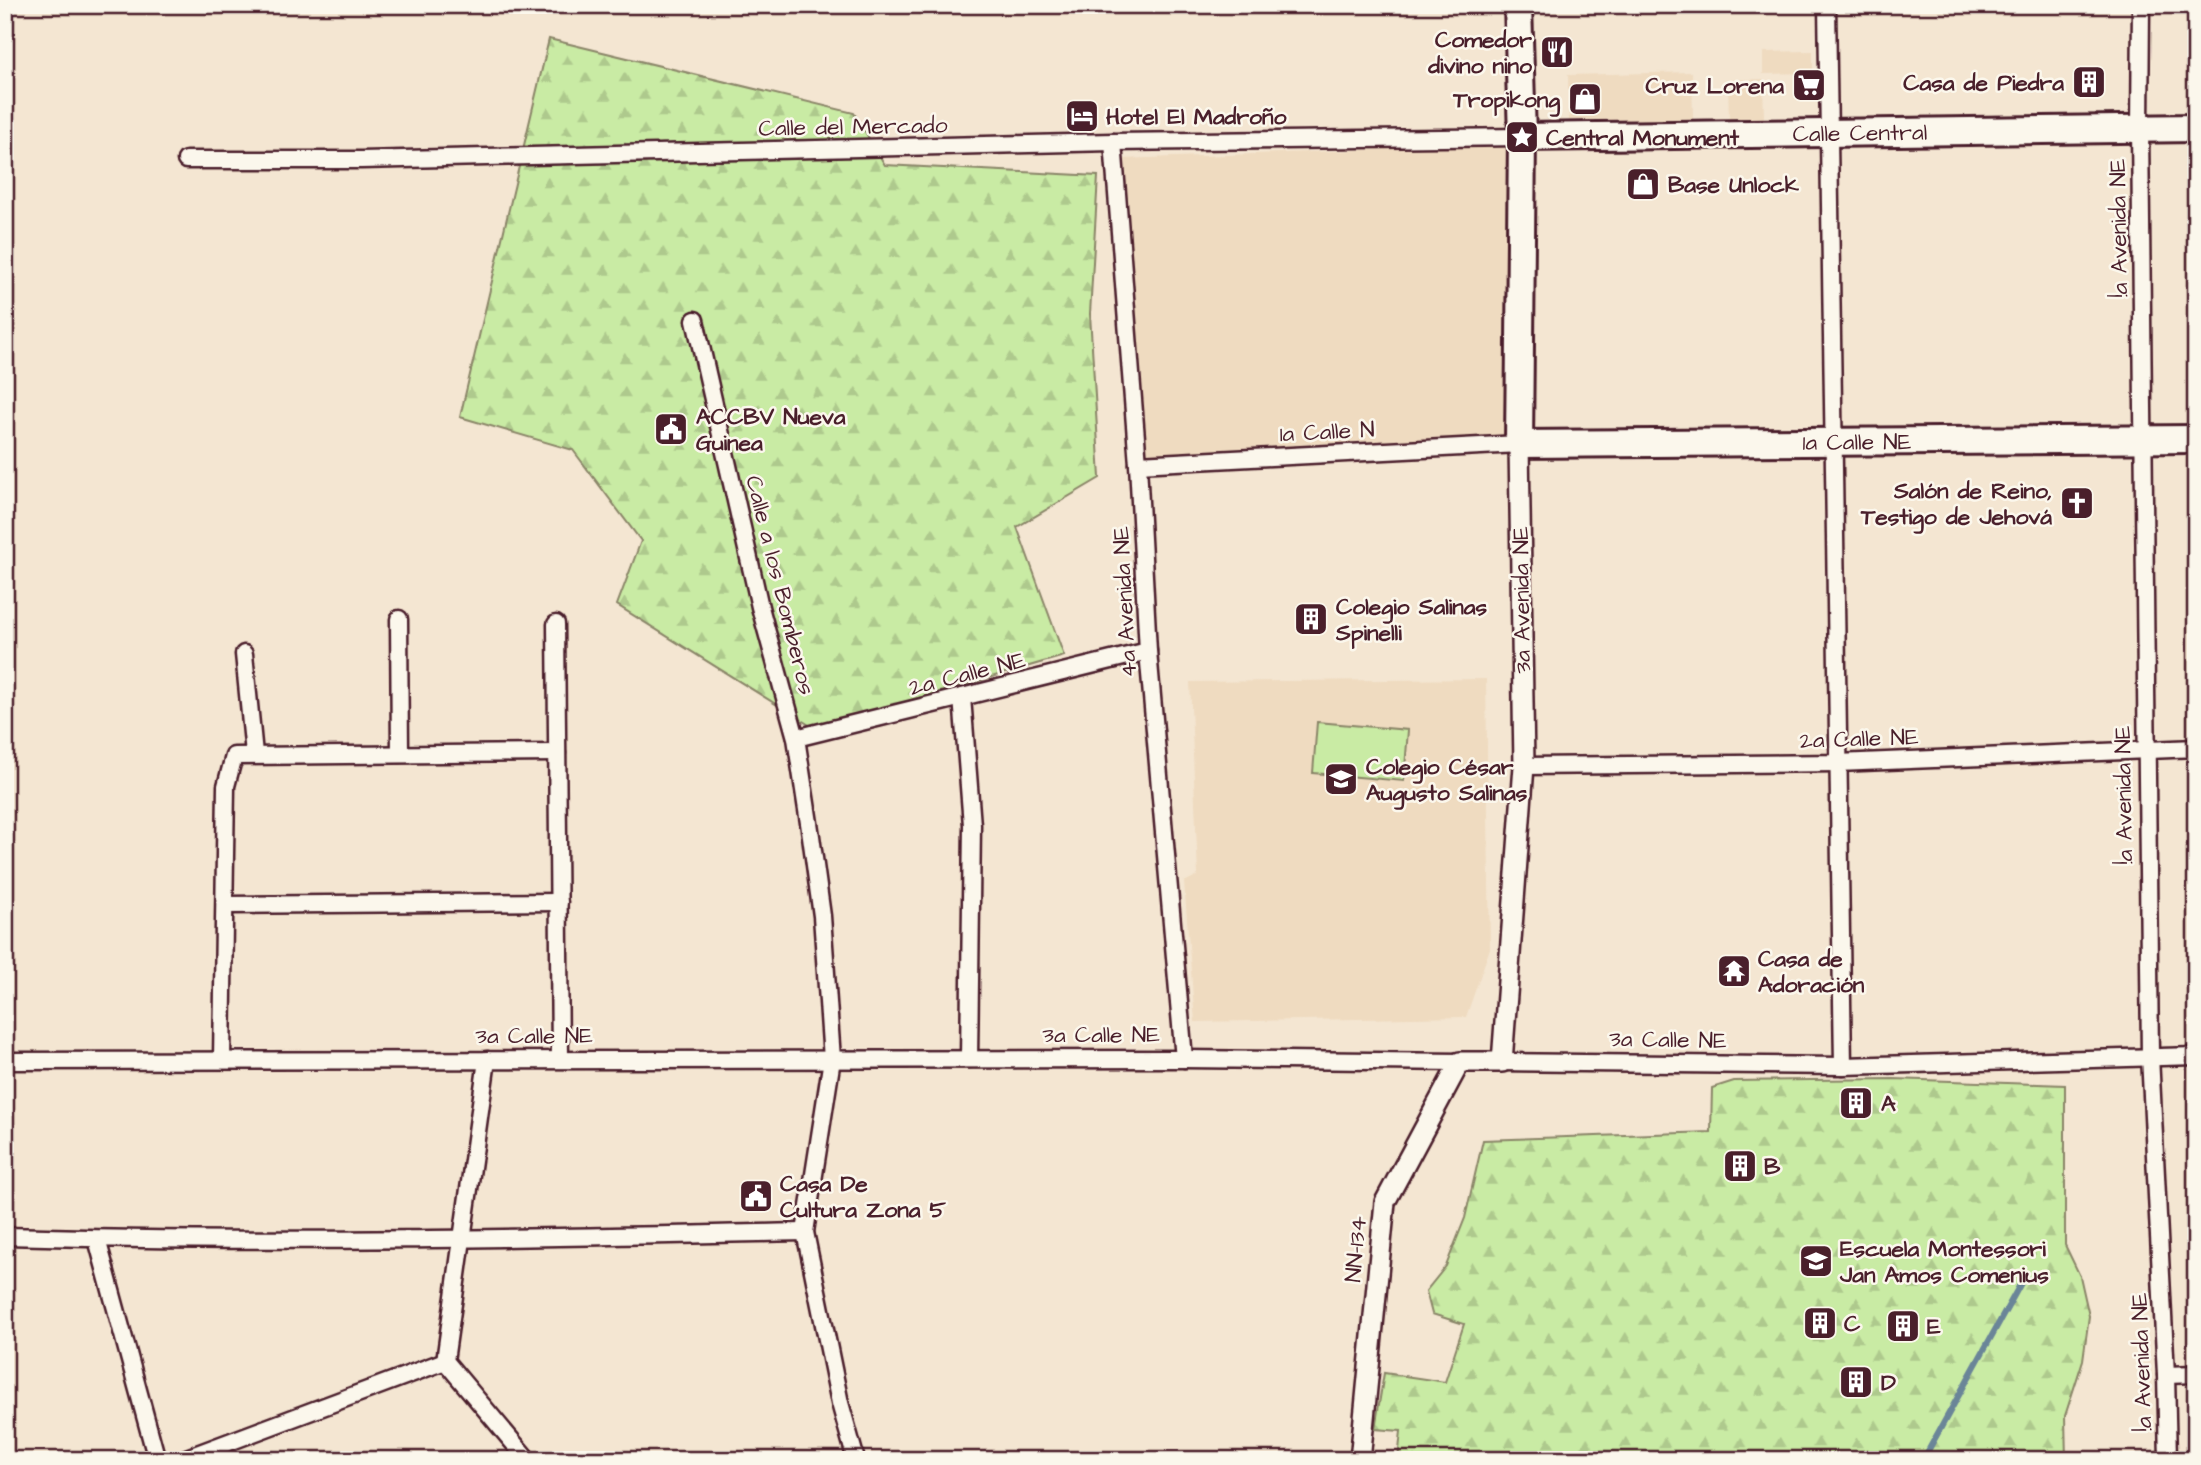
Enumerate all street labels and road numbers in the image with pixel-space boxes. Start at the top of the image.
street label: Calle del Mercado [758,109,948,145]
street label: Calle Central [1793,117,1927,150]
street label: !a Avenida NE [2102,158,2136,298]
street label: 1a Calle N [1279,414,1375,450]
street label: 1a Calle NE [1802,426,1912,459]
street label: Calle a los Bomberos [737,472,823,698]
street label: 4a Avenida NE [1105,525,1145,678]
street label: 3a Avenida NE [1505,526,1539,674]
street label: 2a Calle NE [906,644,1029,704]
street label: 2a Calle NE [1799,721,1919,757]
street label: !a Avenida NE [2107,725,2141,865]
street label: 3a Calle NE [1042,1019,1160,1051]
street label: 3a Calle NE [475,1020,593,1052]
street label: 3a Calle NE [1609,1023,1727,1057]
street label: NN-134 [1337,1214,1375,1284]
street label: !a Avenida NE [2124,1292,2160,1432]

